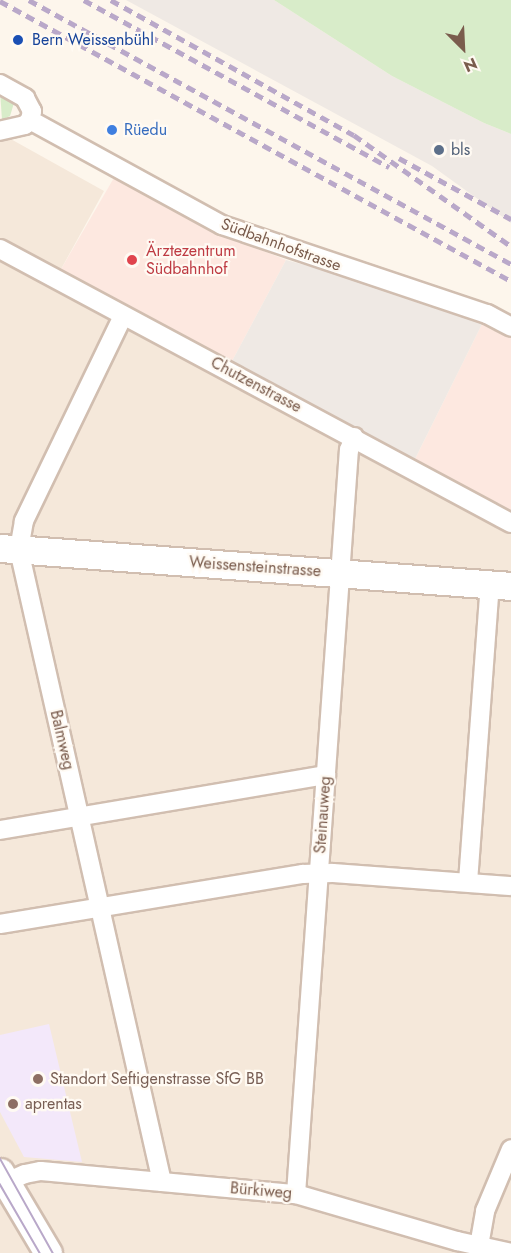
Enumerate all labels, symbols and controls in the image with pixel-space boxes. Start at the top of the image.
north arrow [433,18,493,78]
place label: Bern Weissenbühl [32,30,154,50]
marker: Bern Weissenbühl [9,31,27,49]
text: N [460,52,481,78]
place label: Rüedu [124,120,167,140]
marker: Rüedu [105,123,119,137]
place label: bls [451,140,470,160]
marker: bls [432,143,446,157]
street label: Südbahnhofstrasse [218,214,344,276]
place label: Ärztezentrum Südbahnhof [146,241,236,279]
marker: Ärztezentrum Südbahnhof [123,251,141,269]
street label: Chutzenstrasse [207,353,305,417]
street label: Weissensteinstrasse [188,553,322,581]
street label: Balmweg [46,708,78,772]
street label: Steinauweg [311,776,335,854]
place label: Standort Seftigenstrasse SfG BB [50,1069,264,1089]
marker: Standort Seftigenstrasse SfG BB [31,1072,45,1086]
place label: aprentas [25,1094,82,1114]
marker: aprentas [6,1097,20,1111]
street label: Bürkiweg [229,1179,293,1203]

